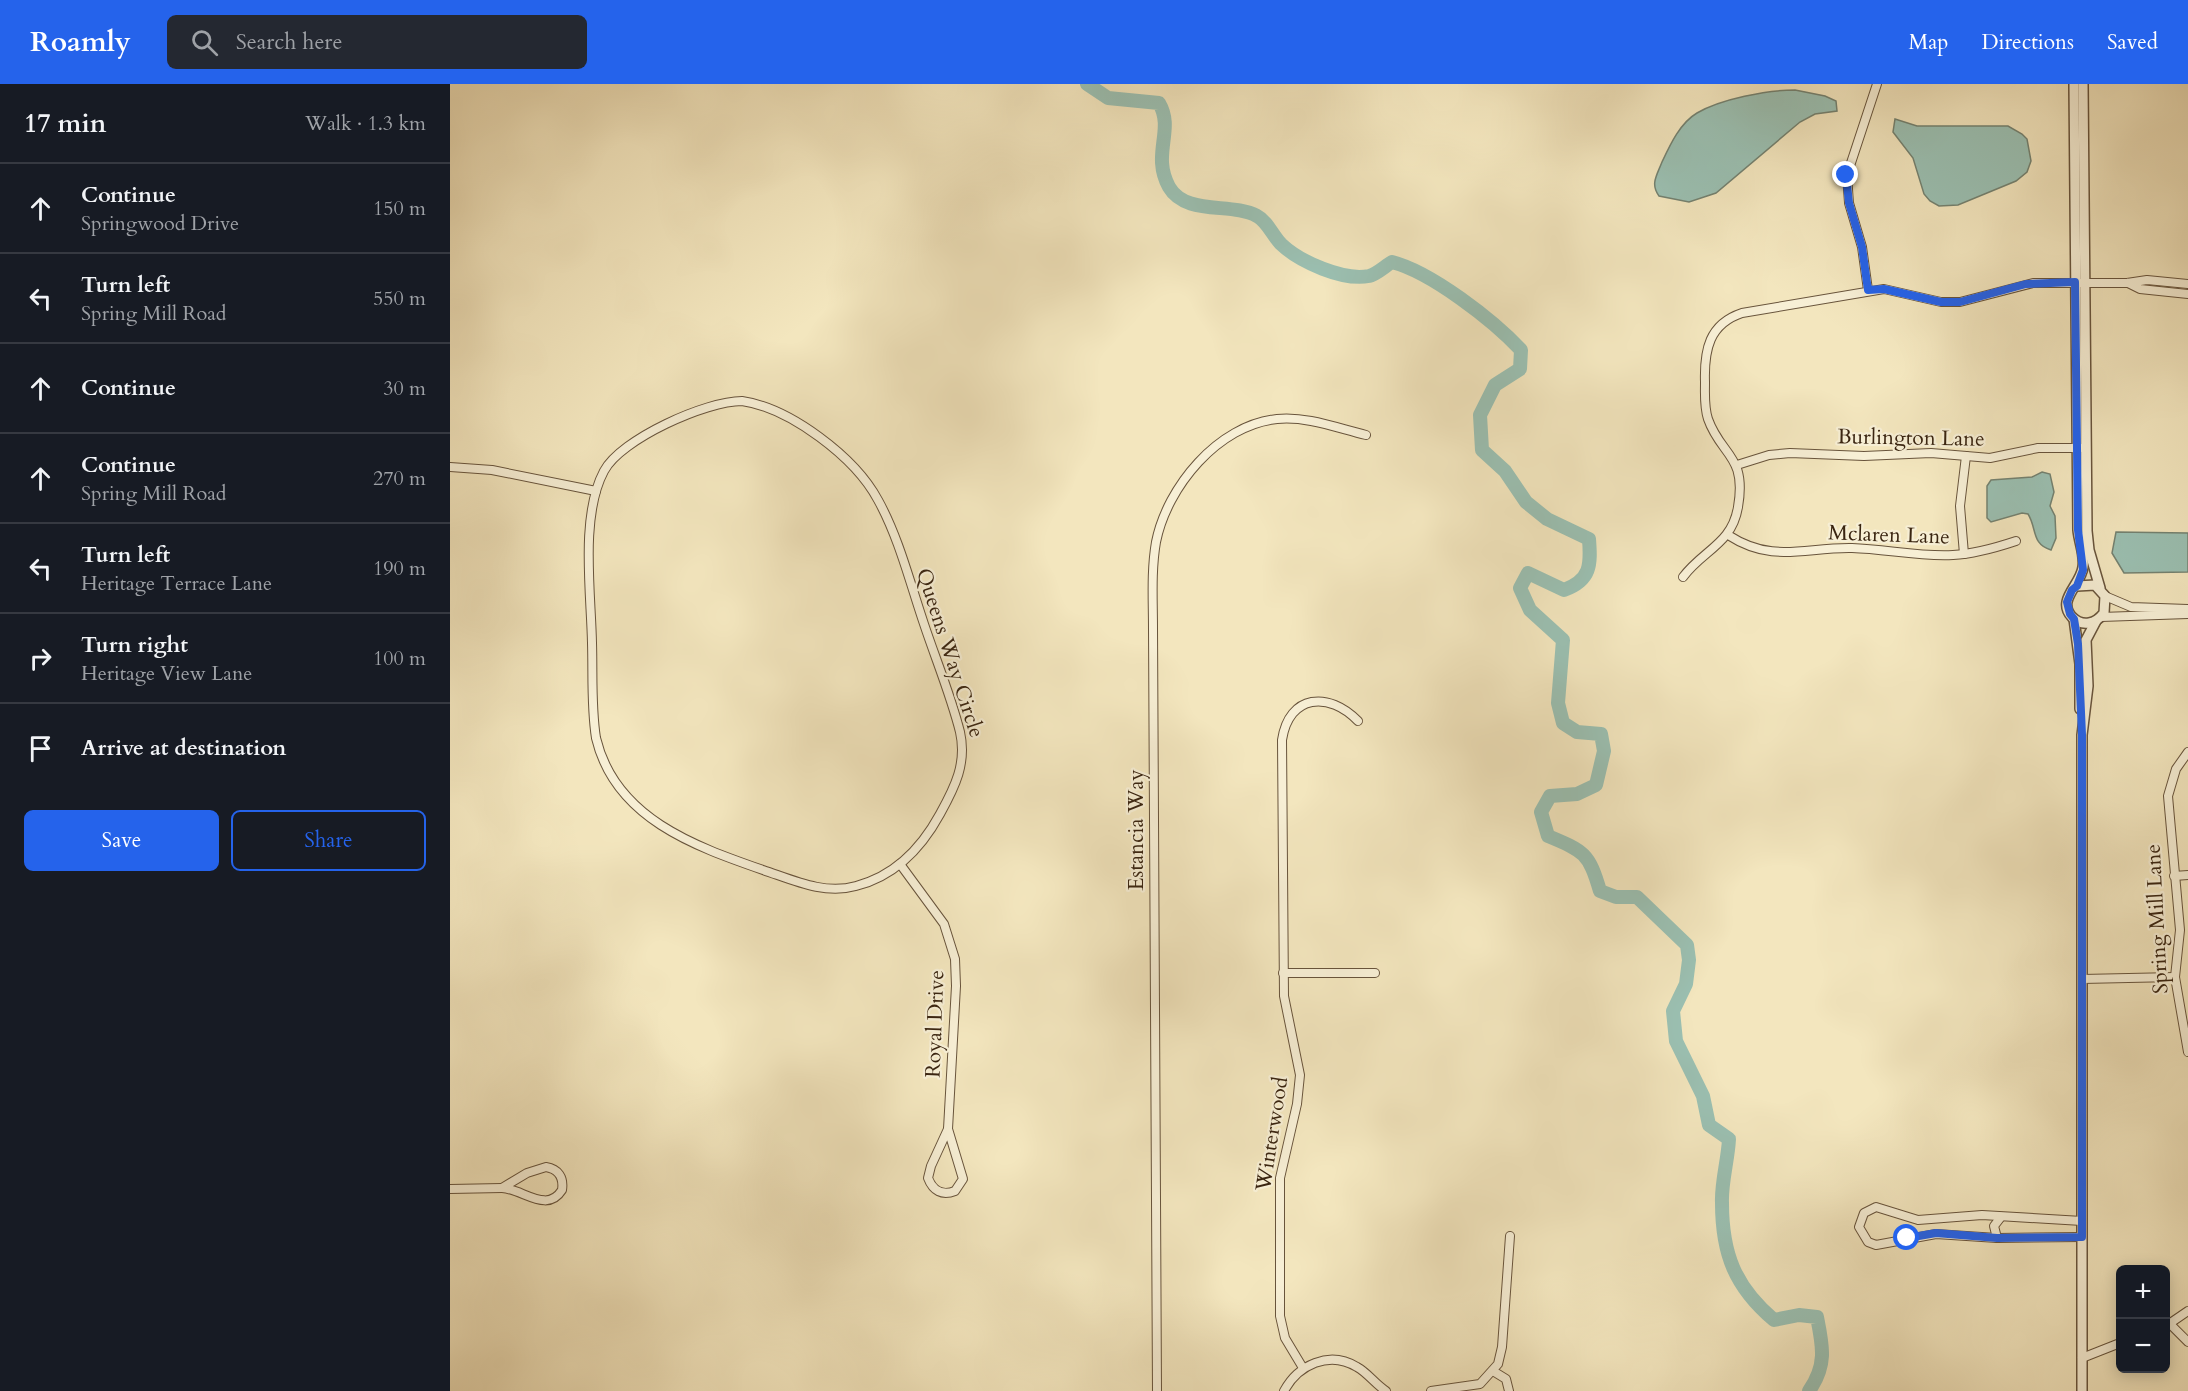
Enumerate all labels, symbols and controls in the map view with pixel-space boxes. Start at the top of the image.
search box [167,15,587,69]
text: Roamly [30,23,131,61]
icon: search [188,26,221,59]
text: Search here [236,27,342,57]
text: Map [1908,28,1948,57]
text: Directions [1981,28,2074,57]
text: Saved [2107,28,2158,57]
text: 17 min [24,106,107,141]
text: Walk · 1.3 km [305,110,426,137]
route end [1832,161,1858,187]
text: Continue [81,180,176,210]
icon: ahead [24,192,57,225]
text: 150 m [373,195,426,222]
text: Springwood Drive [81,210,239,237]
text: Turn left [81,270,170,300]
icon: left [24,282,57,315]
text: 550 m [373,285,426,312]
text: Spring Mill Road [81,300,227,327]
icon: ahead [24,372,57,405]
text: Continue [81,373,176,403]
text: 30 m [383,375,426,402]
street label: Burlington Lane [1837,422,1985,454]
text: Continue [81,450,176,480]
icon: ahead [24,462,57,495]
text: 270 m [373,465,426,492]
text: Spring Mill Road [81,480,227,507]
street label: Mclaren Lane [1828,518,1950,552]
text: Turn left [81,540,170,570]
icon: left [24,552,57,585]
text: 190 m [373,555,426,582]
street label: Queens Way Circle [909,565,991,741]
text: Heritage Terrace Lane [81,570,272,597]
text: Turn right [81,630,188,660]
icon: right [24,642,57,675]
text: 100 m [373,645,426,672]
text: Heritage View Lane [81,660,252,687]
icon: arrive [24,732,57,765]
text: Arrive at destination [81,733,286,763]
street label: Estancia Way [1122,769,1151,891]
button: Save [24,810,219,871]
button: Share [231,810,426,871]
street label: Spring Mill Lane [2139,843,2175,995]
street label: Royal Drive [919,970,951,1078]
street label: Winterwood [1248,1075,1295,1194]
route start [1893,1224,1919,1250]
map controls [2116,1265,2170,1373]
button: + [2116,1265,2170,1319]
button: − [2116,1319,2170,1373]

